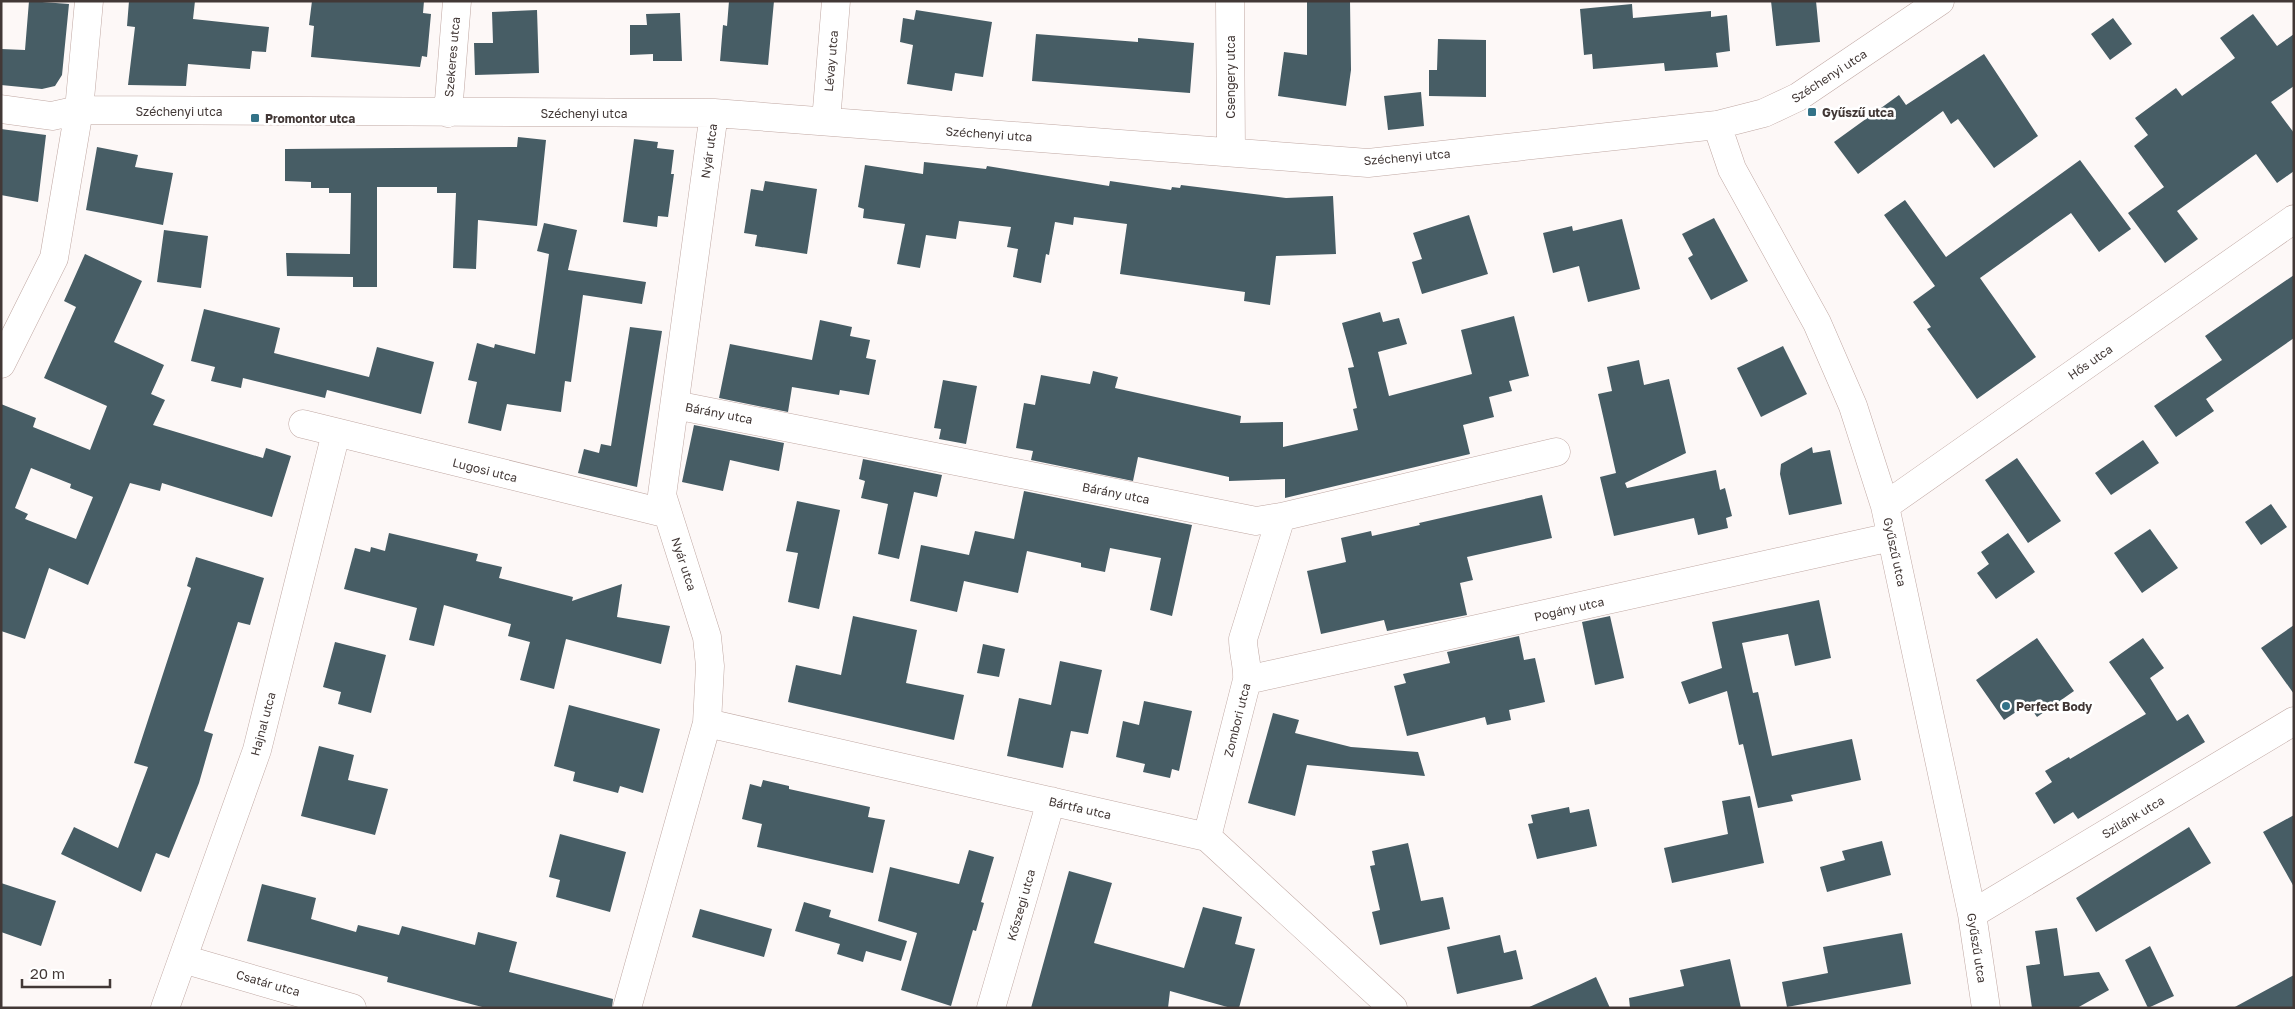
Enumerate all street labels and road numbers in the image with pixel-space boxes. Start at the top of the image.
street label: Szekeres utca [441,16,463,98]
street label: Lévay utca [821,30,841,92]
street label: Csengery utca [1223,35,1238,119]
street label: Széchenyi utca [1788,46,1870,106]
street label: Széchenyi utca [136,104,222,119]
street label: Széchenyi utca [541,106,627,121]
street label: Nyár utca [698,123,720,179]
street label: Széchenyi utca [945,123,1033,145]
street label: Széchenyi utca [1363,146,1451,168]
street label: Hős utca [2065,341,2115,383]
street label: Bárány utca [684,399,754,427]
street label: Lugosi utca [451,455,519,485]
street label: Bárány utca [1081,479,1151,507]
street label: Gyűszű utca [1880,516,1910,588]
street label: Nyár utca [668,535,700,593]
street label: Pogány utca [1533,594,1605,624]
street label: Zombori utca [1221,681,1253,759]
street label: Hajnal utca [247,690,279,758]
street label: Szilánk utca [2099,793,2167,841]
street label: Bártfa utca [1047,794,1113,822]
street label: Kőszegi utca [1004,868,1038,942]
street label: Gyűszű utca [1964,912,1990,984]
street label: Csatár utca [234,967,302,999]

